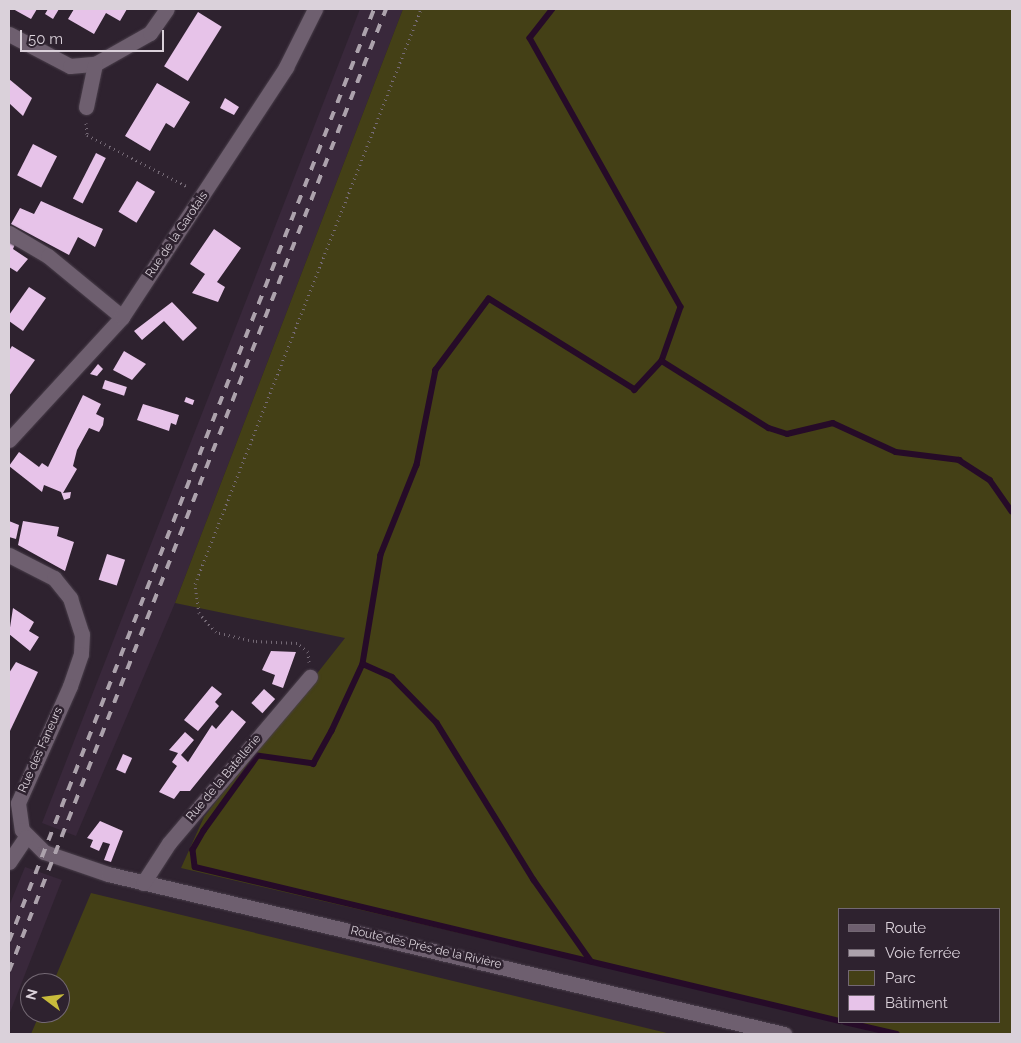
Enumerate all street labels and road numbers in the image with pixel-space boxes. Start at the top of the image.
street label: Rue de la Garotais [143,189,211,281]
street label: Rue des Faneurs [16,705,66,795]
street label: Rue de la Batellerie [184,732,264,824]
street label: Route des Prés de la Rivière [349,924,503,972]

